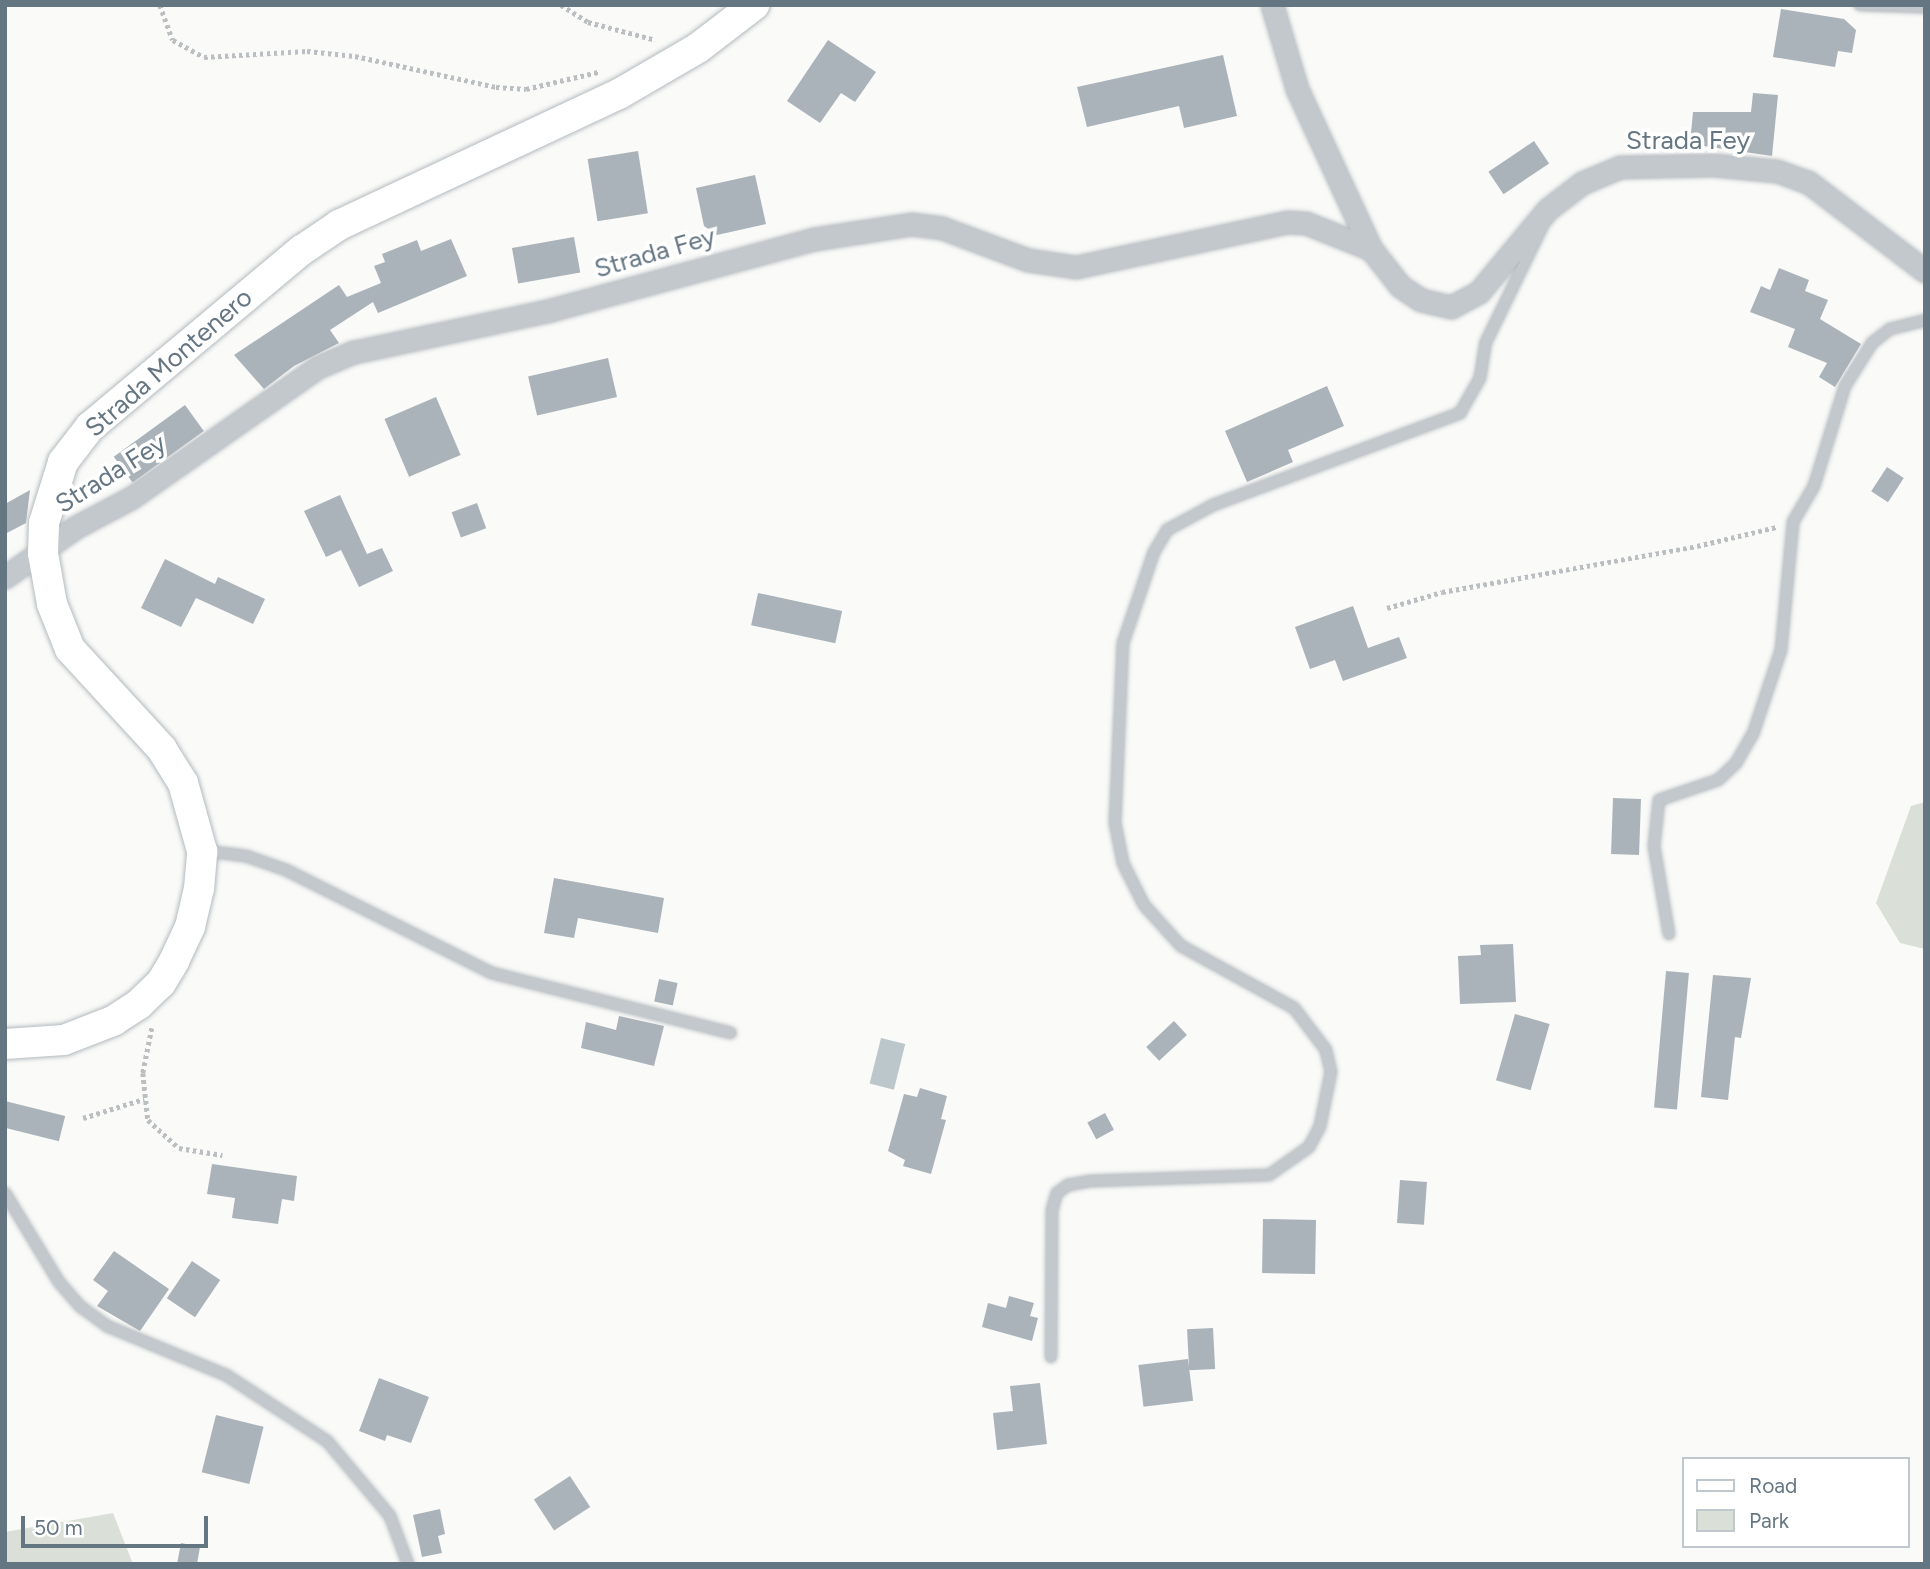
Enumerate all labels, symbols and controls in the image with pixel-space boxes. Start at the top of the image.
street label: Strada Fey [1626,125,1750,157]
street label: Strada Fey [591,221,719,285]
street label: Strada Montenero [79,282,259,444]
street label: Strada Fey [50,428,172,520]
legend [1682,1457,1909,1548]
text: Road [1749,1473,1797,1498]
scale bar [24,1502,212,1546]
text: Park [1749,1508,1789,1533]
text: 50 m [34,1515,83,1540]

